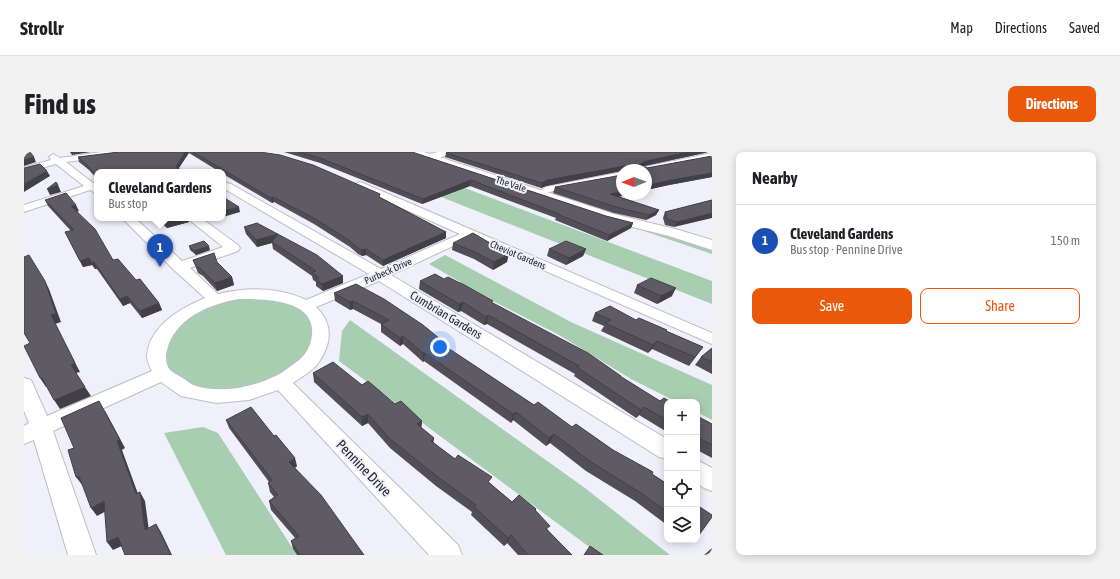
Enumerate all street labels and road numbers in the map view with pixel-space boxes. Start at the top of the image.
street label: The Vale [494,174,528,194]
street label: Cheviot Gardens [488,238,548,272]
street label: Purbeck Drive [363,255,414,286]
street label: Cumbrian Gardens [407,288,485,342]
street label: Pennine Drive [333,437,395,499]

